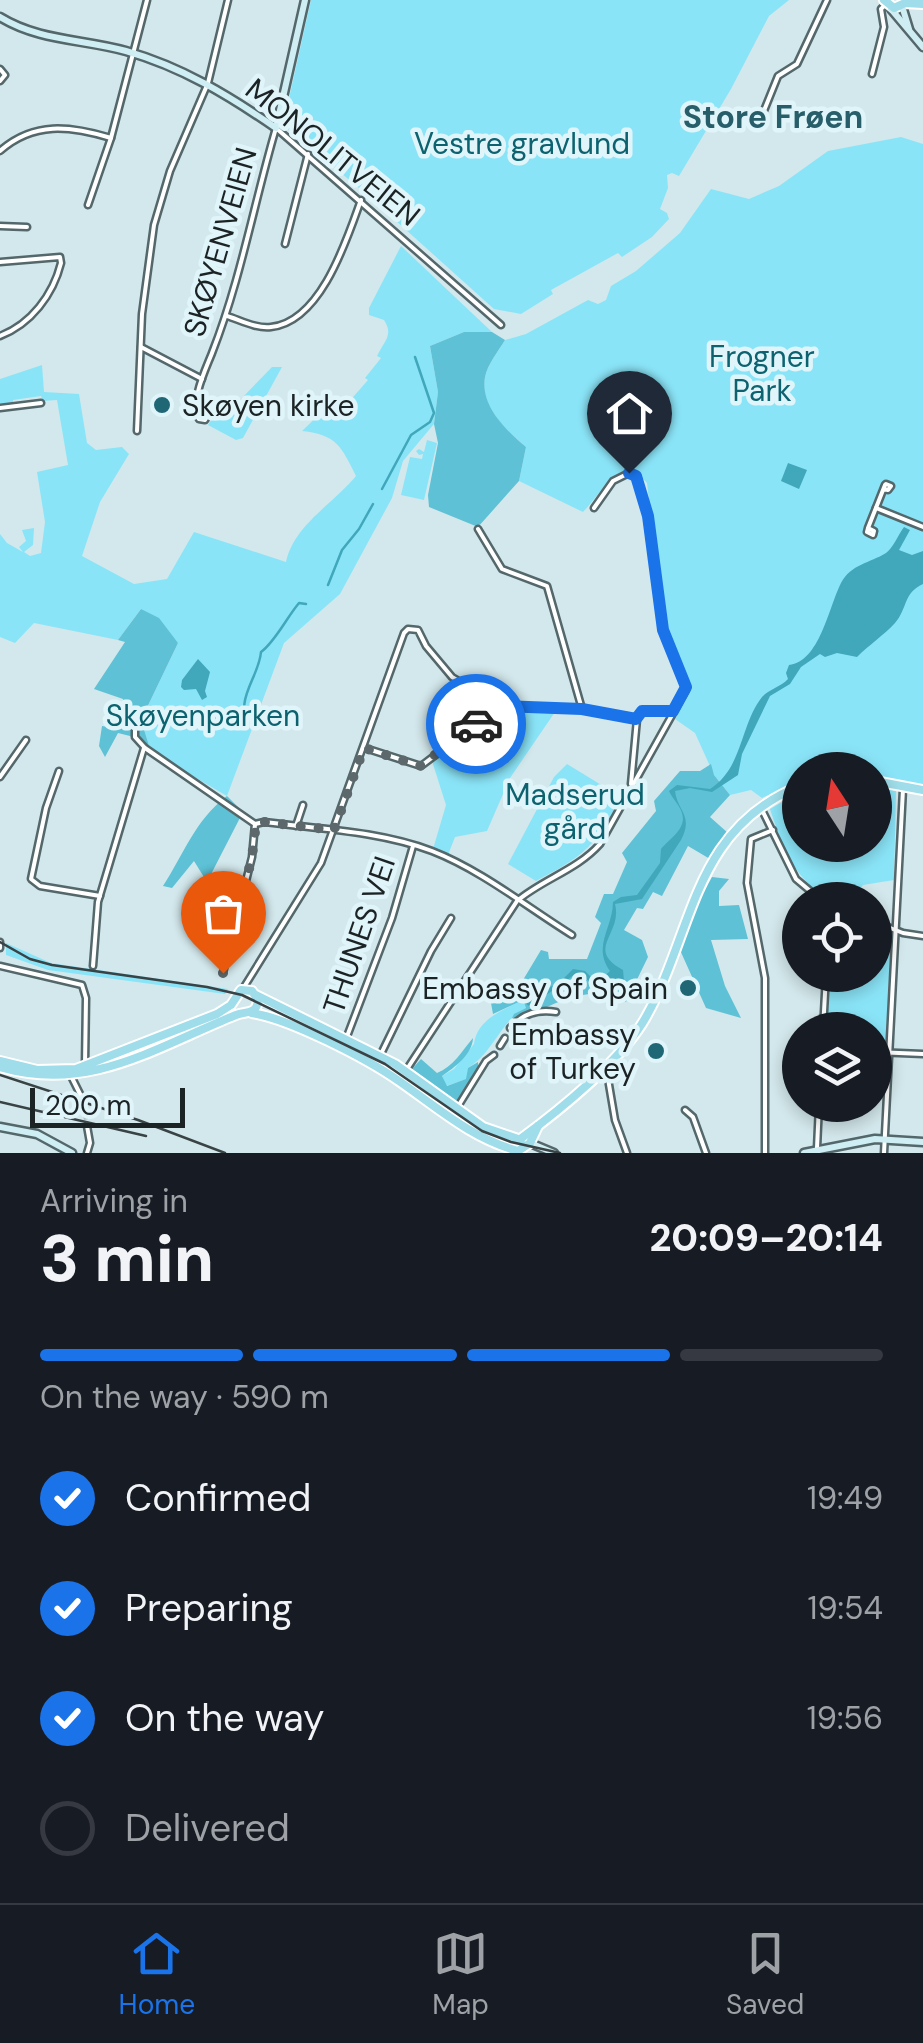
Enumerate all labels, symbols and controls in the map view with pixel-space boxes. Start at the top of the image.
street label: MONOLITVEIEN [238,70,428,234]
district label: Store Frøen [683,96,863,138]
park label: Vestre gravlund [414,124,630,163]
street label: SKØYENVEIEN [174,143,266,341]
park label: Frogner Park [709,337,815,410]
pin [587,371,672,474]
place label: Skøyen kirke [182,386,354,425]
icon: home [602,386,657,441]
marker: Skøyen kirke [151,394,173,416]
courier [426,674,526,774]
park label: Skøyenparken [106,696,300,735]
icon: car [449,697,504,752]
north arrow [782,752,892,862]
map controls [782,752,892,1122]
park label: Madserud gård [505,775,645,848]
street label: THUNES VEI [314,851,404,1019]
pin [181,871,266,974]
button: locate [782,882,892,992]
icon: bag [196,886,251,941]
place label: Embassy of Spain [422,969,668,1008]
marker: Embassy of Spain [677,977,699,999]
button: layers [782,1012,892,1122]
place label: Embassy of Turkey [509,1015,636,1088]
marker: Embassy of Turkey [645,1040,667,1062]
scale bar [30,1083,185,1128]
text: 200 m [45,1087,132,1124]
text: Arriving in [40,1180,188,1222]
text: 20:09–20:14 [649,1213,883,1263]
text: 3 min [40,1217,214,1301]
text: On the way · 590 m [40,1376,329,1418]
icon: check [40,1471,95,1526]
text: Confirmed [125,1473,311,1523]
text: 19:49 [807,1477,883,1519]
icon: check [40,1581,95,1636]
text: Preparing [125,1583,293,1633]
text: 19:54 [808,1587,883,1629]
icon: check [40,1691,95,1746]
text: On the way [125,1693,324,1743]
text: 19:56 [807,1697,883,1739]
text: Delivered [125,1803,290,1853]
tab: Home [119,1926,195,2023]
tab: Map [432,1926,489,2023]
tab: Saved [726,1926,804,2023]

